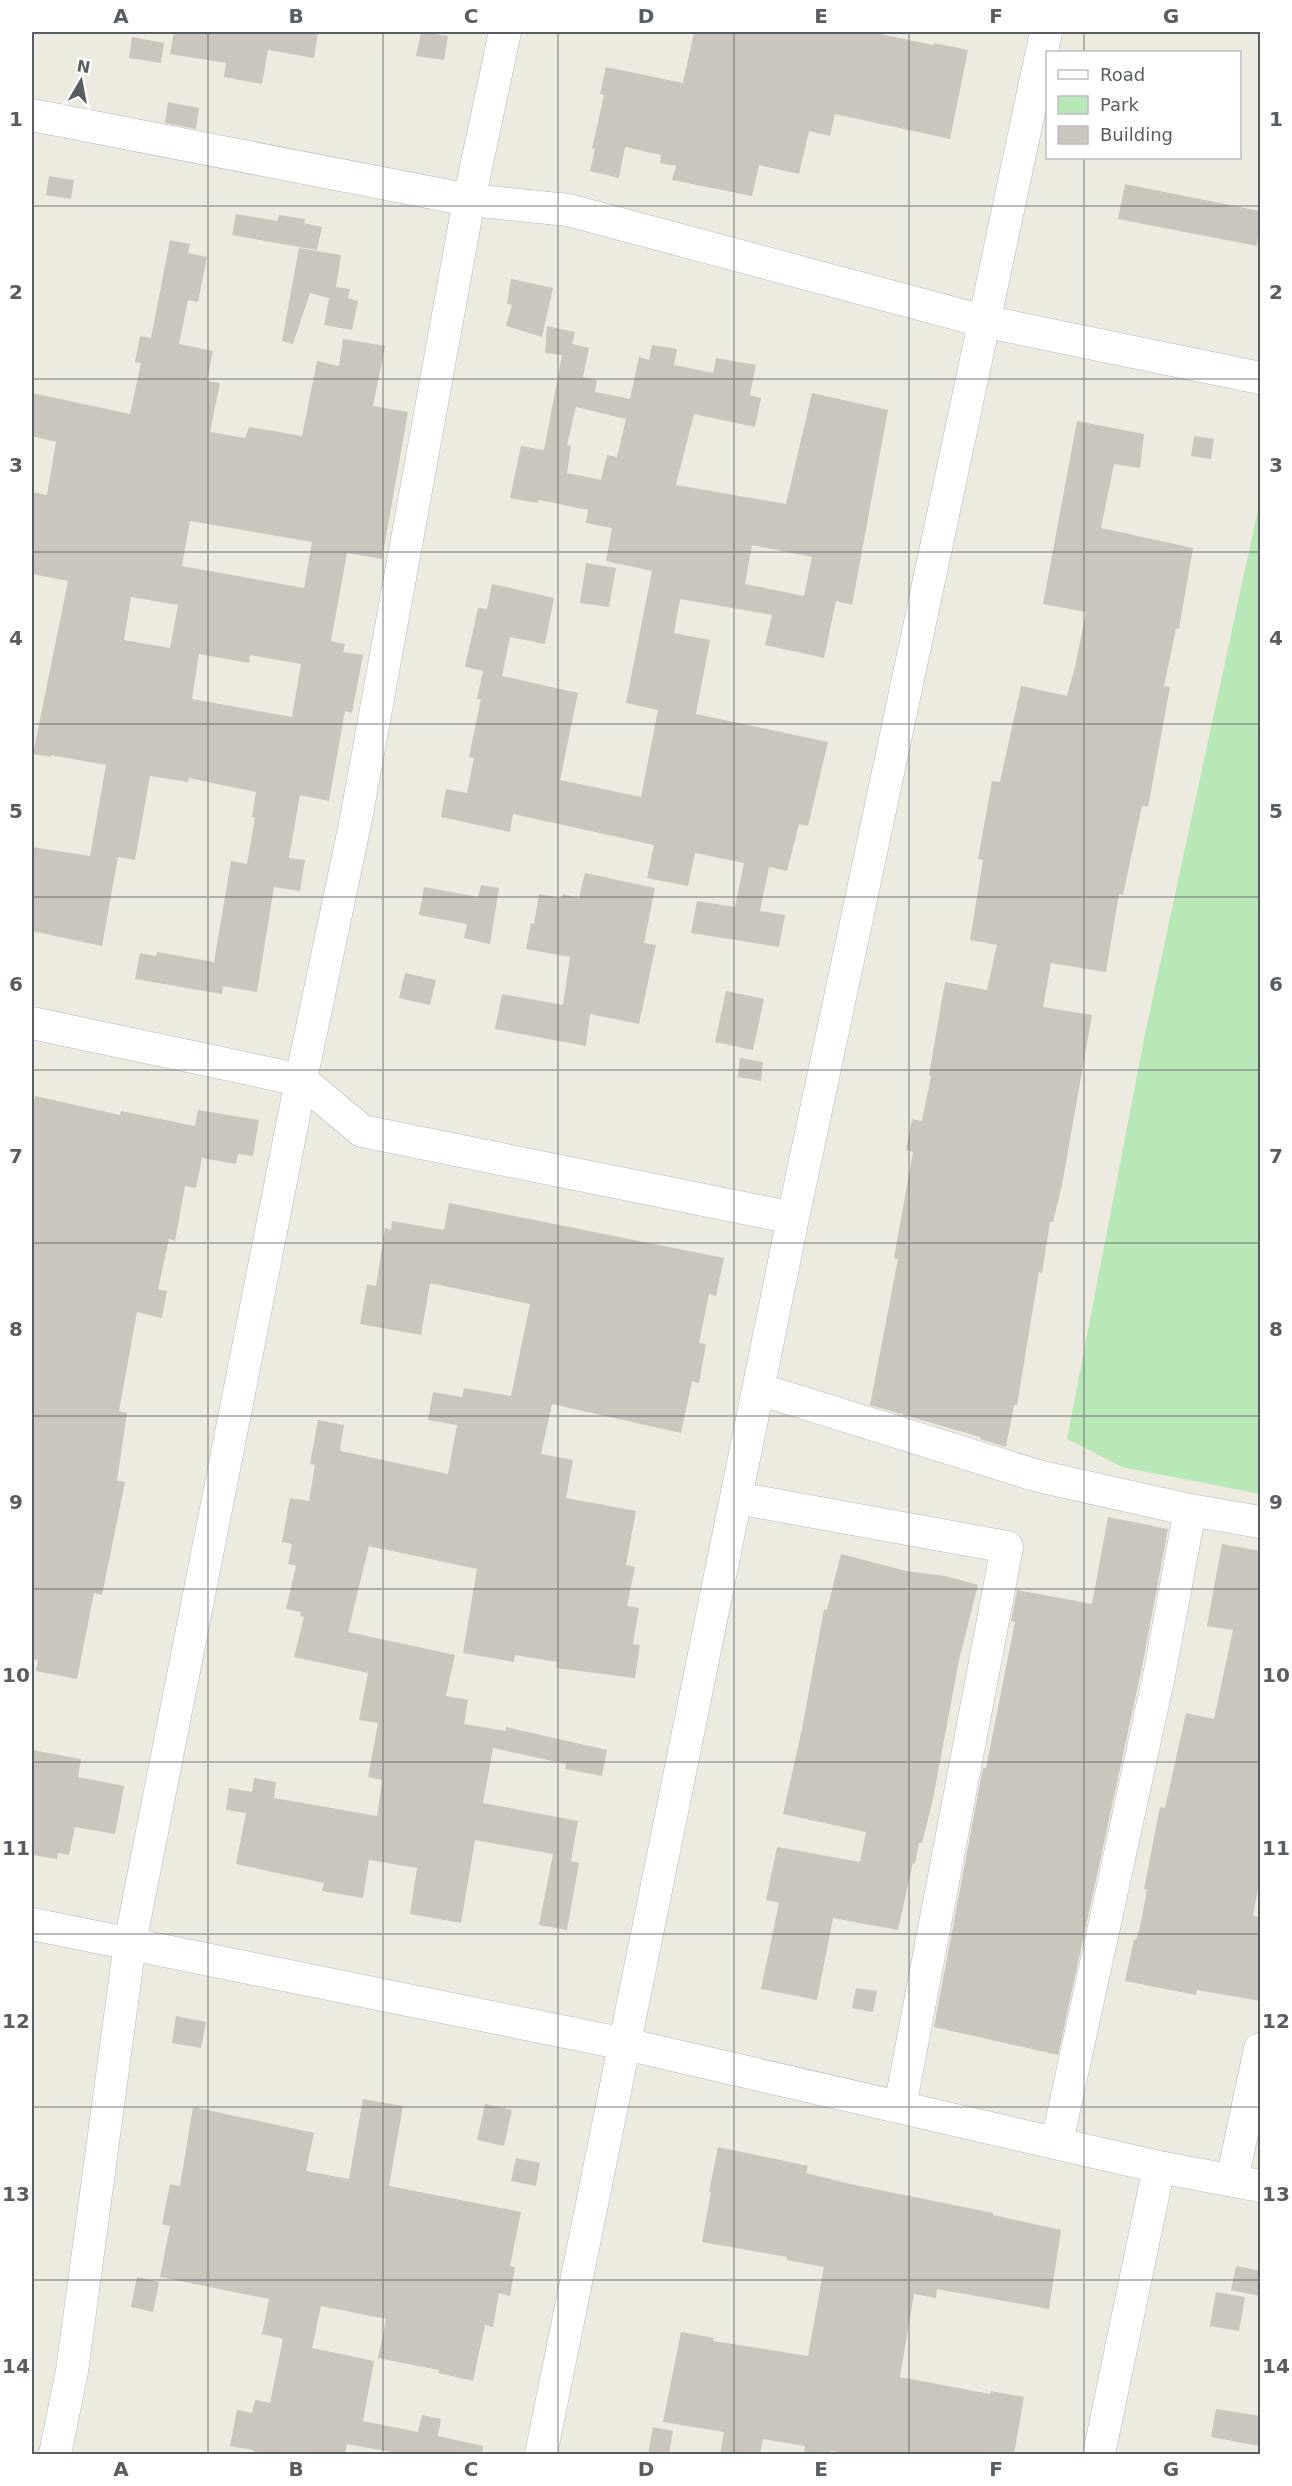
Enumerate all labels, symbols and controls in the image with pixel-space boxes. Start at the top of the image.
text: A [113,4,129,28]
text: B [288,4,304,28]
text: C [464,4,478,28]
text: D [638,4,654,28]
text: E [814,4,828,28]
text: F [989,4,1003,28]
text: G [1163,4,1179,28]
north arrow [51,51,111,111]
legend [1046,51,1241,159]
text: N [75,56,92,77]
text: Road [1100,64,1145,85]
text: Park [1100,94,1139,115]
text: 1 [9,107,23,131]
text: 1 [1269,107,1283,131]
text: Building [1100,124,1173,145]
text: 2 [9,280,23,304]
text: 2 [1269,280,1283,304]
text: 3 [9,453,23,477]
text: 3 [1269,453,1283,477]
text: 4 [9,626,23,650]
text: 4 [1269,626,1283,650]
text: 5 [9,799,23,823]
text: 5 [1269,799,1283,823]
text: 6 [9,972,23,996]
text: 6 [1269,972,1283,996]
text: 7 [9,1144,23,1168]
text: 7 [1269,1144,1283,1168]
text: 8 [9,1317,23,1341]
text: 8 [1269,1317,1283,1341]
text: 9 [9,1490,23,1514]
text: 9 [1269,1490,1283,1514]
text: 10 [2,1663,30,1687]
text: 10 [1262,1663,1290,1687]
text: 11 [2,1836,30,1860]
text: 11 [1262,1836,1290,1860]
text: 12 [2,2009,30,2033]
text: 12 [1262,2009,1290,2033]
text: 13 [2,2182,30,2206]
text: 13 [1262,2182,1290,2206]
text: 14 [2,2354,30,2378]
text: 14 [1262,2354,1290,2378]
text: A [113,2457,129,2481]
text: B [288,2457,304,2481]
text: C [464,2457,478,2481]
text: D [638,2457,654,2481]
text: E [814,2457,828,2481]
text: F [989,2457,1003,2481]
text: G [1163,2457,1179,2481]

